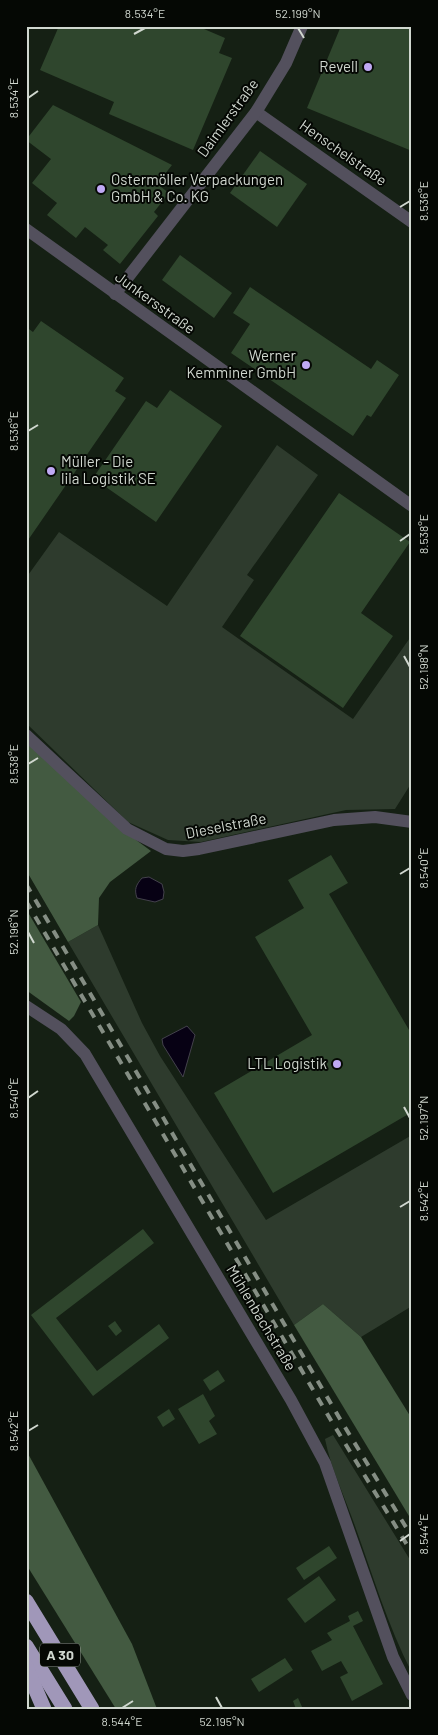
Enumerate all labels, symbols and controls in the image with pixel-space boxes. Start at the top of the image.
text: 8.534°E [125,6,165,20]
text: 52.199°N [275,6,321,20]
place label: Revell [319,57,358,75]
marker: Revell [362,61,374,73]
street label: Daimlerstraße [193,75,262,160]
text: 8.534°E [6,78,20,118]
street label: Henschelstraße [296,115,391,189]
place label: Ostermöller Verpackungen GmbH & Co. KG [111,170,283,205]
text: 8.536°E [416,181,430,221]
marker: Ostermöller Verpackungen GmbH & Co. KG [95,183,107,195]
street label: Junkersstraße [112,267,199,337]
place label: Werner Kemminer GmbH [186,346,297,381]
marker: Werner Kemminer GmbH [300,359,312,371]
text: 8.536°E [6,411,20,451]
place label: Müller - Die lila Logistik SE [61,452,156,487]
marker: Müller - Die lila Logistik SE [45,465,57,477]
text: 8.538°E [416,514,430,554]
text: 52.198°N [416,644,430,690]
text: 8.538°E [6,744,20,784]
street label: Dieselstraße [184,808,268,842]
text: 8.540°E [416,848,430,888]
text: 52.196°N [6,909,20,955]
place label: LTL Logistik [247,1054,327,1072]
marker: LTL Logistik [331,1058,343,1070]
text: 8.540°E [6,1078,20,1118]
text: 52.197°N [416,1096,430,1140]
text: 8.542°E [416,1181,430,1221]
street label: Mühlenbachstraße [223,1261,301,1374]
text: 8.542°E [6,1411,20,1451]
text: 8.544°E [416,1514,430,1554]
road number: A 30 [40,1644,80,1666]
text: 8.544°E [102,1714,142,1728]
text: 52.195°N [199,1714,245,1728]

